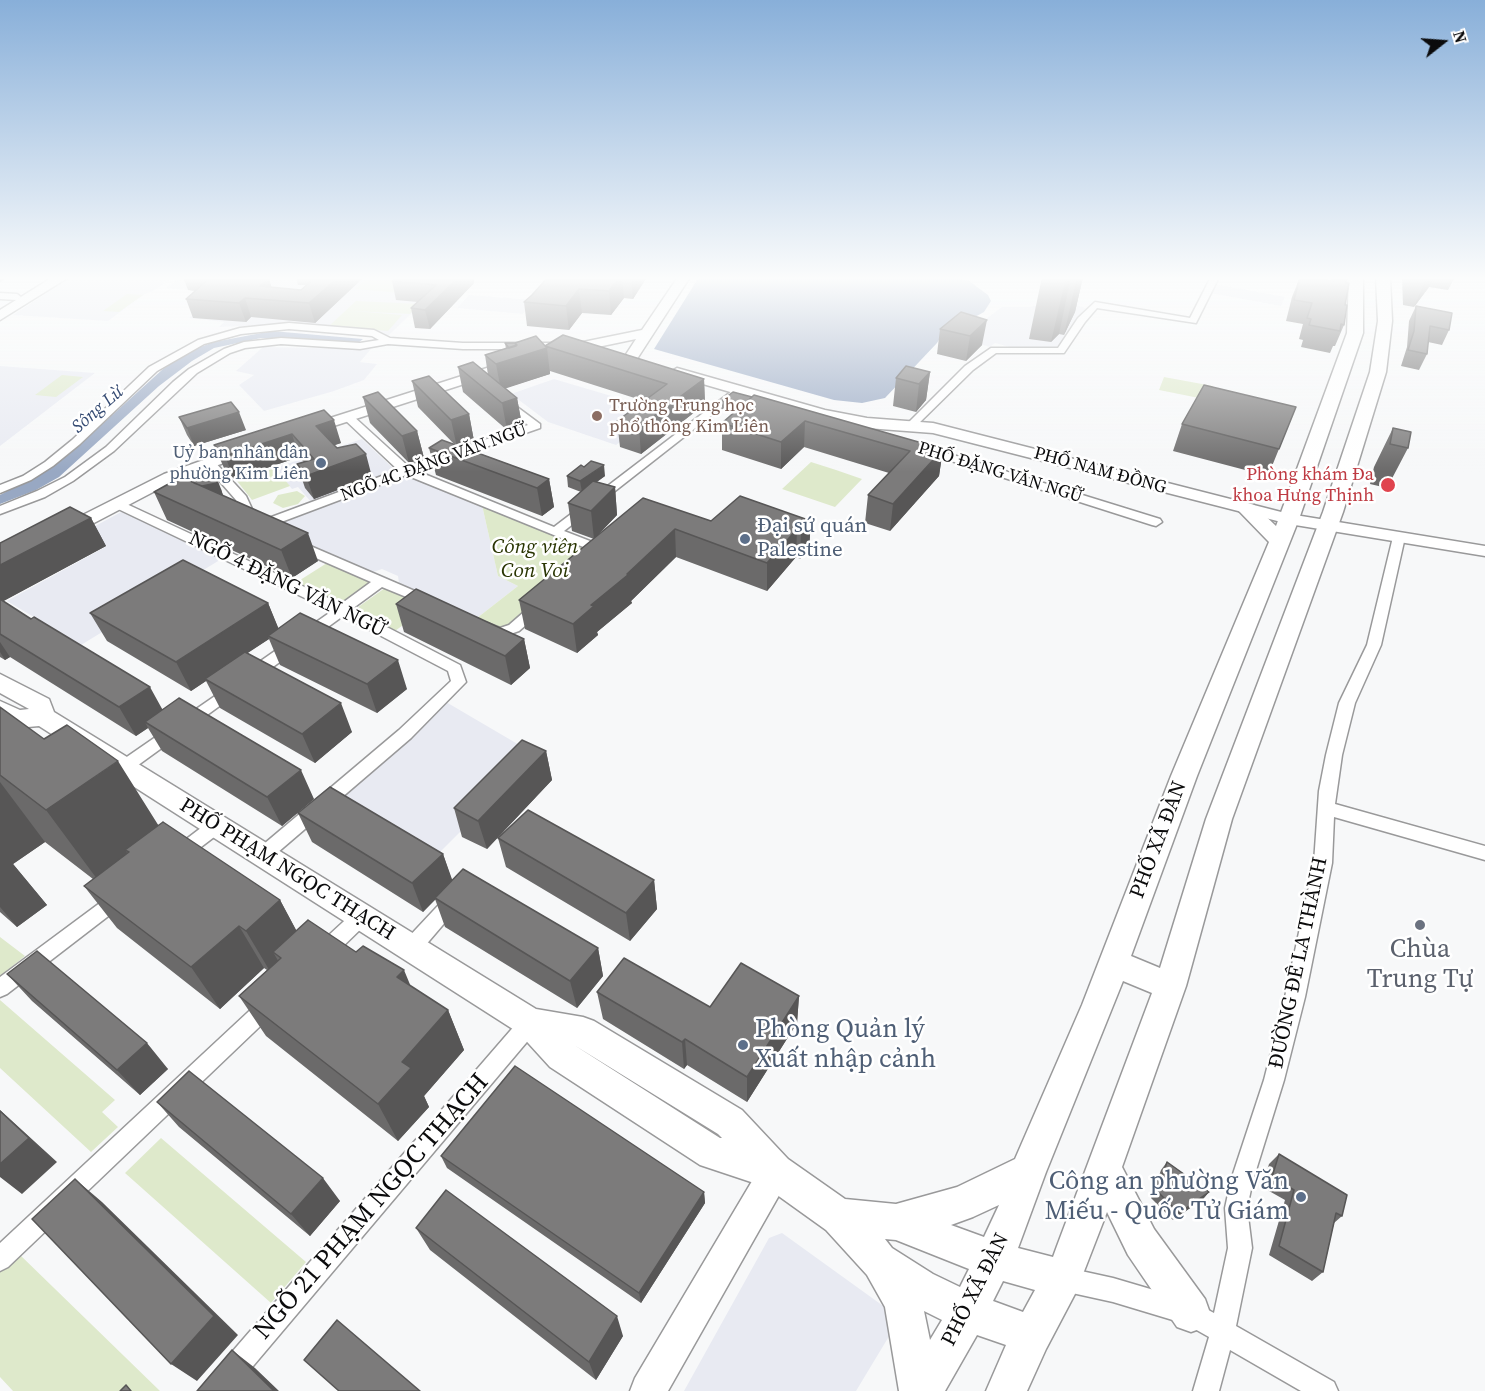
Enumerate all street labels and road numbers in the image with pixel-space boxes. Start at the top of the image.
street label: NGÕ 4C ĐẶNG VĂN NGỮ [338,419,530,507]
street label: PHỐ ĐẶNG VĂN NGỮ [915,438,1085,508]
street label: PHỐ NAM ĐỒNG [1031,443,1169,499]
street label: NGÕ 4 ĐẶNG VĂN NGỮ [184,526,390,644]
street label: PHỐ XÃ ĐÀN [1125,778,1193,902]
street label: PHỐ PHẠM NGỌC THẠCH [175,793,399,947]
street label: ĐƯỜNG ĐÊ LA THÀNH [1264,855,1334,1071]
street label: NGÕ 21 PHẠM NGỌC THẠCH [248,1068,496,1346]
street label: PHỐ XÃ ĐÀN [937,1229,1015,1351]

